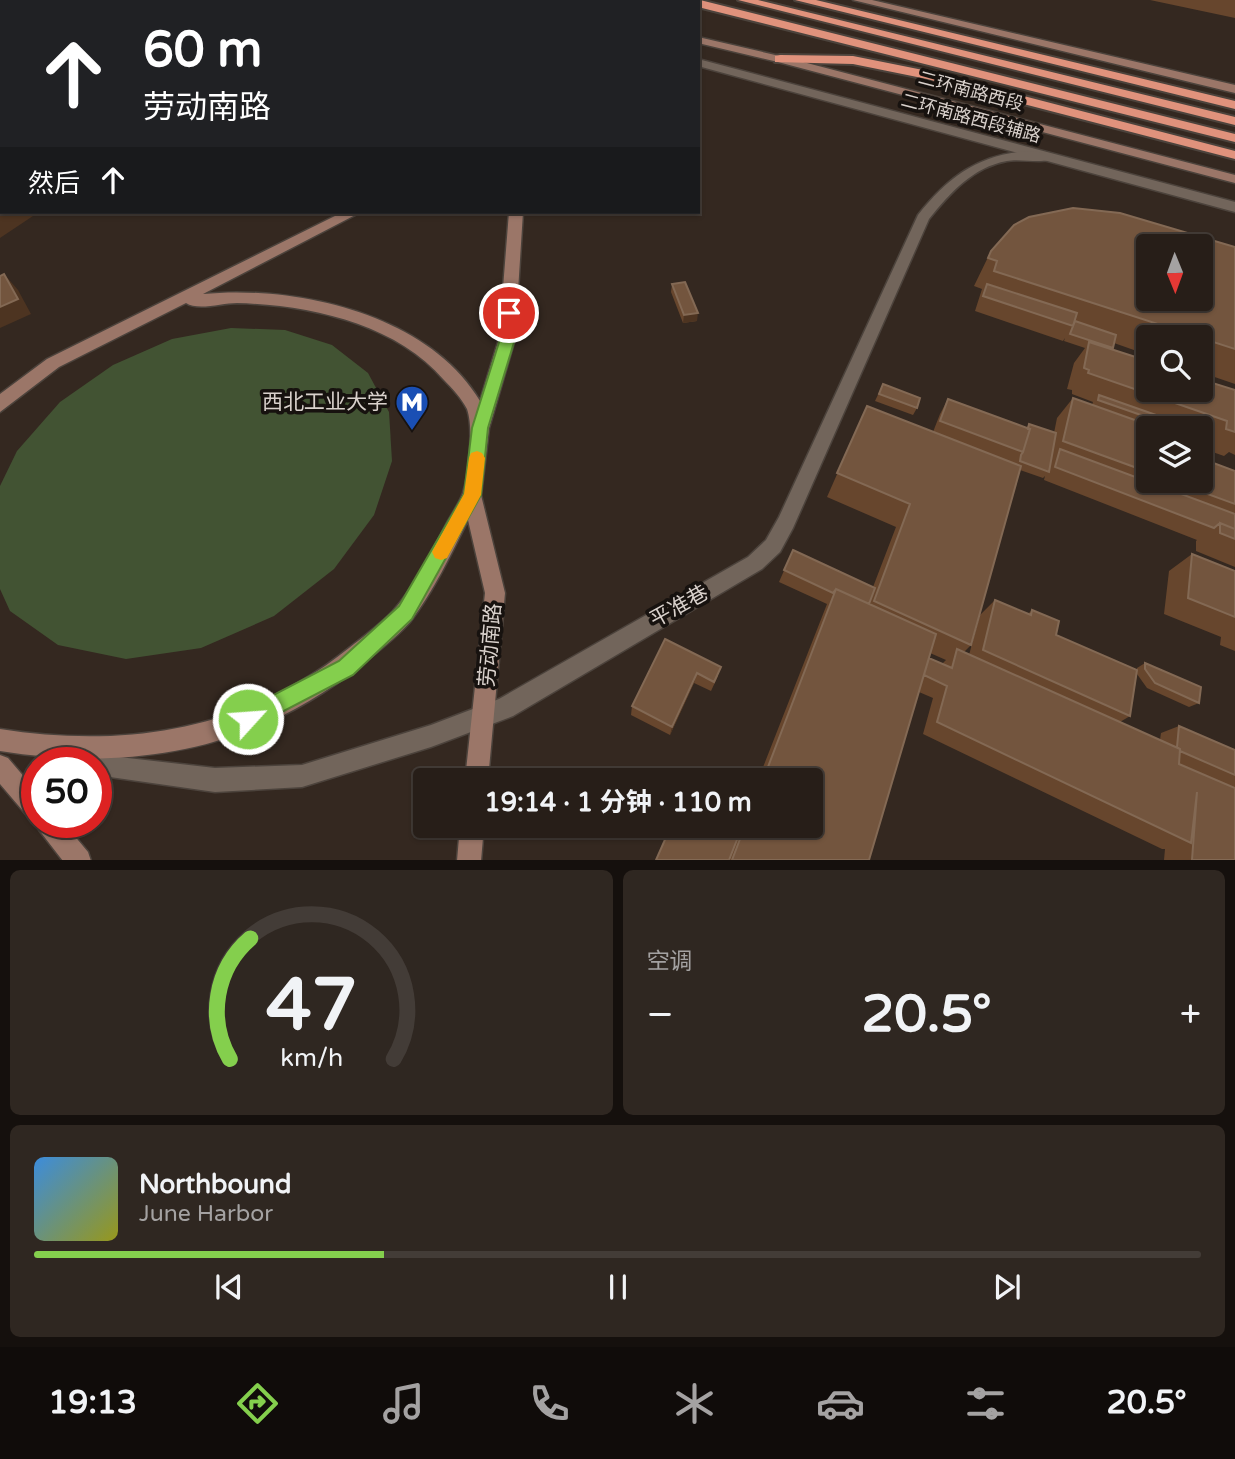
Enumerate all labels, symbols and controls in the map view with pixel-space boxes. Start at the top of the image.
text: 60 m [143,21,262,80]
icon: ahead [28,28,119,119]
street label: 二环南路西段 [916,66,1026,116]
text: 劳动南路 [143,89,271,127]
street label: 二环南路西段辅路 [899,89,1043,147]
icon: ahead [94,161,132,199]
text: 然后 [28,168,80,199]
north arrow [1136,234,1213,312]
map controls [1136,234,1213,493]
pin [479,283,539,343]
icon: arrive [490,294,528,332]
button: search [1136,325,1213,402]
metro station icon: 西北工业大学 [393,383,431,432]
place label: 西北工业大学 [262,390,388,415]
button: layers [1136,416,1213,493]
street label: 平准巷 [646,580,713,633]
street label: 劳动南路 [474,602,507,688]
position arrow [211,682,285,756]
speed limit sign: 50 [21,747,112,838]
text: 19:14 · 1 分钟 · 110 m [484,787,752,818]
text: 空调 [647,948,693,976]
text: 47 [266,962,357,1050]
text: 20.5° [862,983,992,1046]
text: − [647,992,674,1038]
text: + [1180,992,1201,1038]
text: km/h [280,1042,343,1072]
text: Northbound [139,1169,291,1200]
text: June Harbor [139,1200,273,1228]
icon: previous [210,1268,248,1306]
icon: pause [599,1268,637,1306]
icon: next [988,1268,1026,1306]
icon: directions [233,1379,282,1428]
icon: music [379,1379,428,1428]
icon: phone [525,1379,574,1428]
icon: climate [670,1379,719,1428]
icon: car [816,1379,865,1428]
icon: filters [961,1379,1010,1428]
text: 19:13 [48,1384,137,1422]
text: 20.5° [1107,1384,1187,1422]

